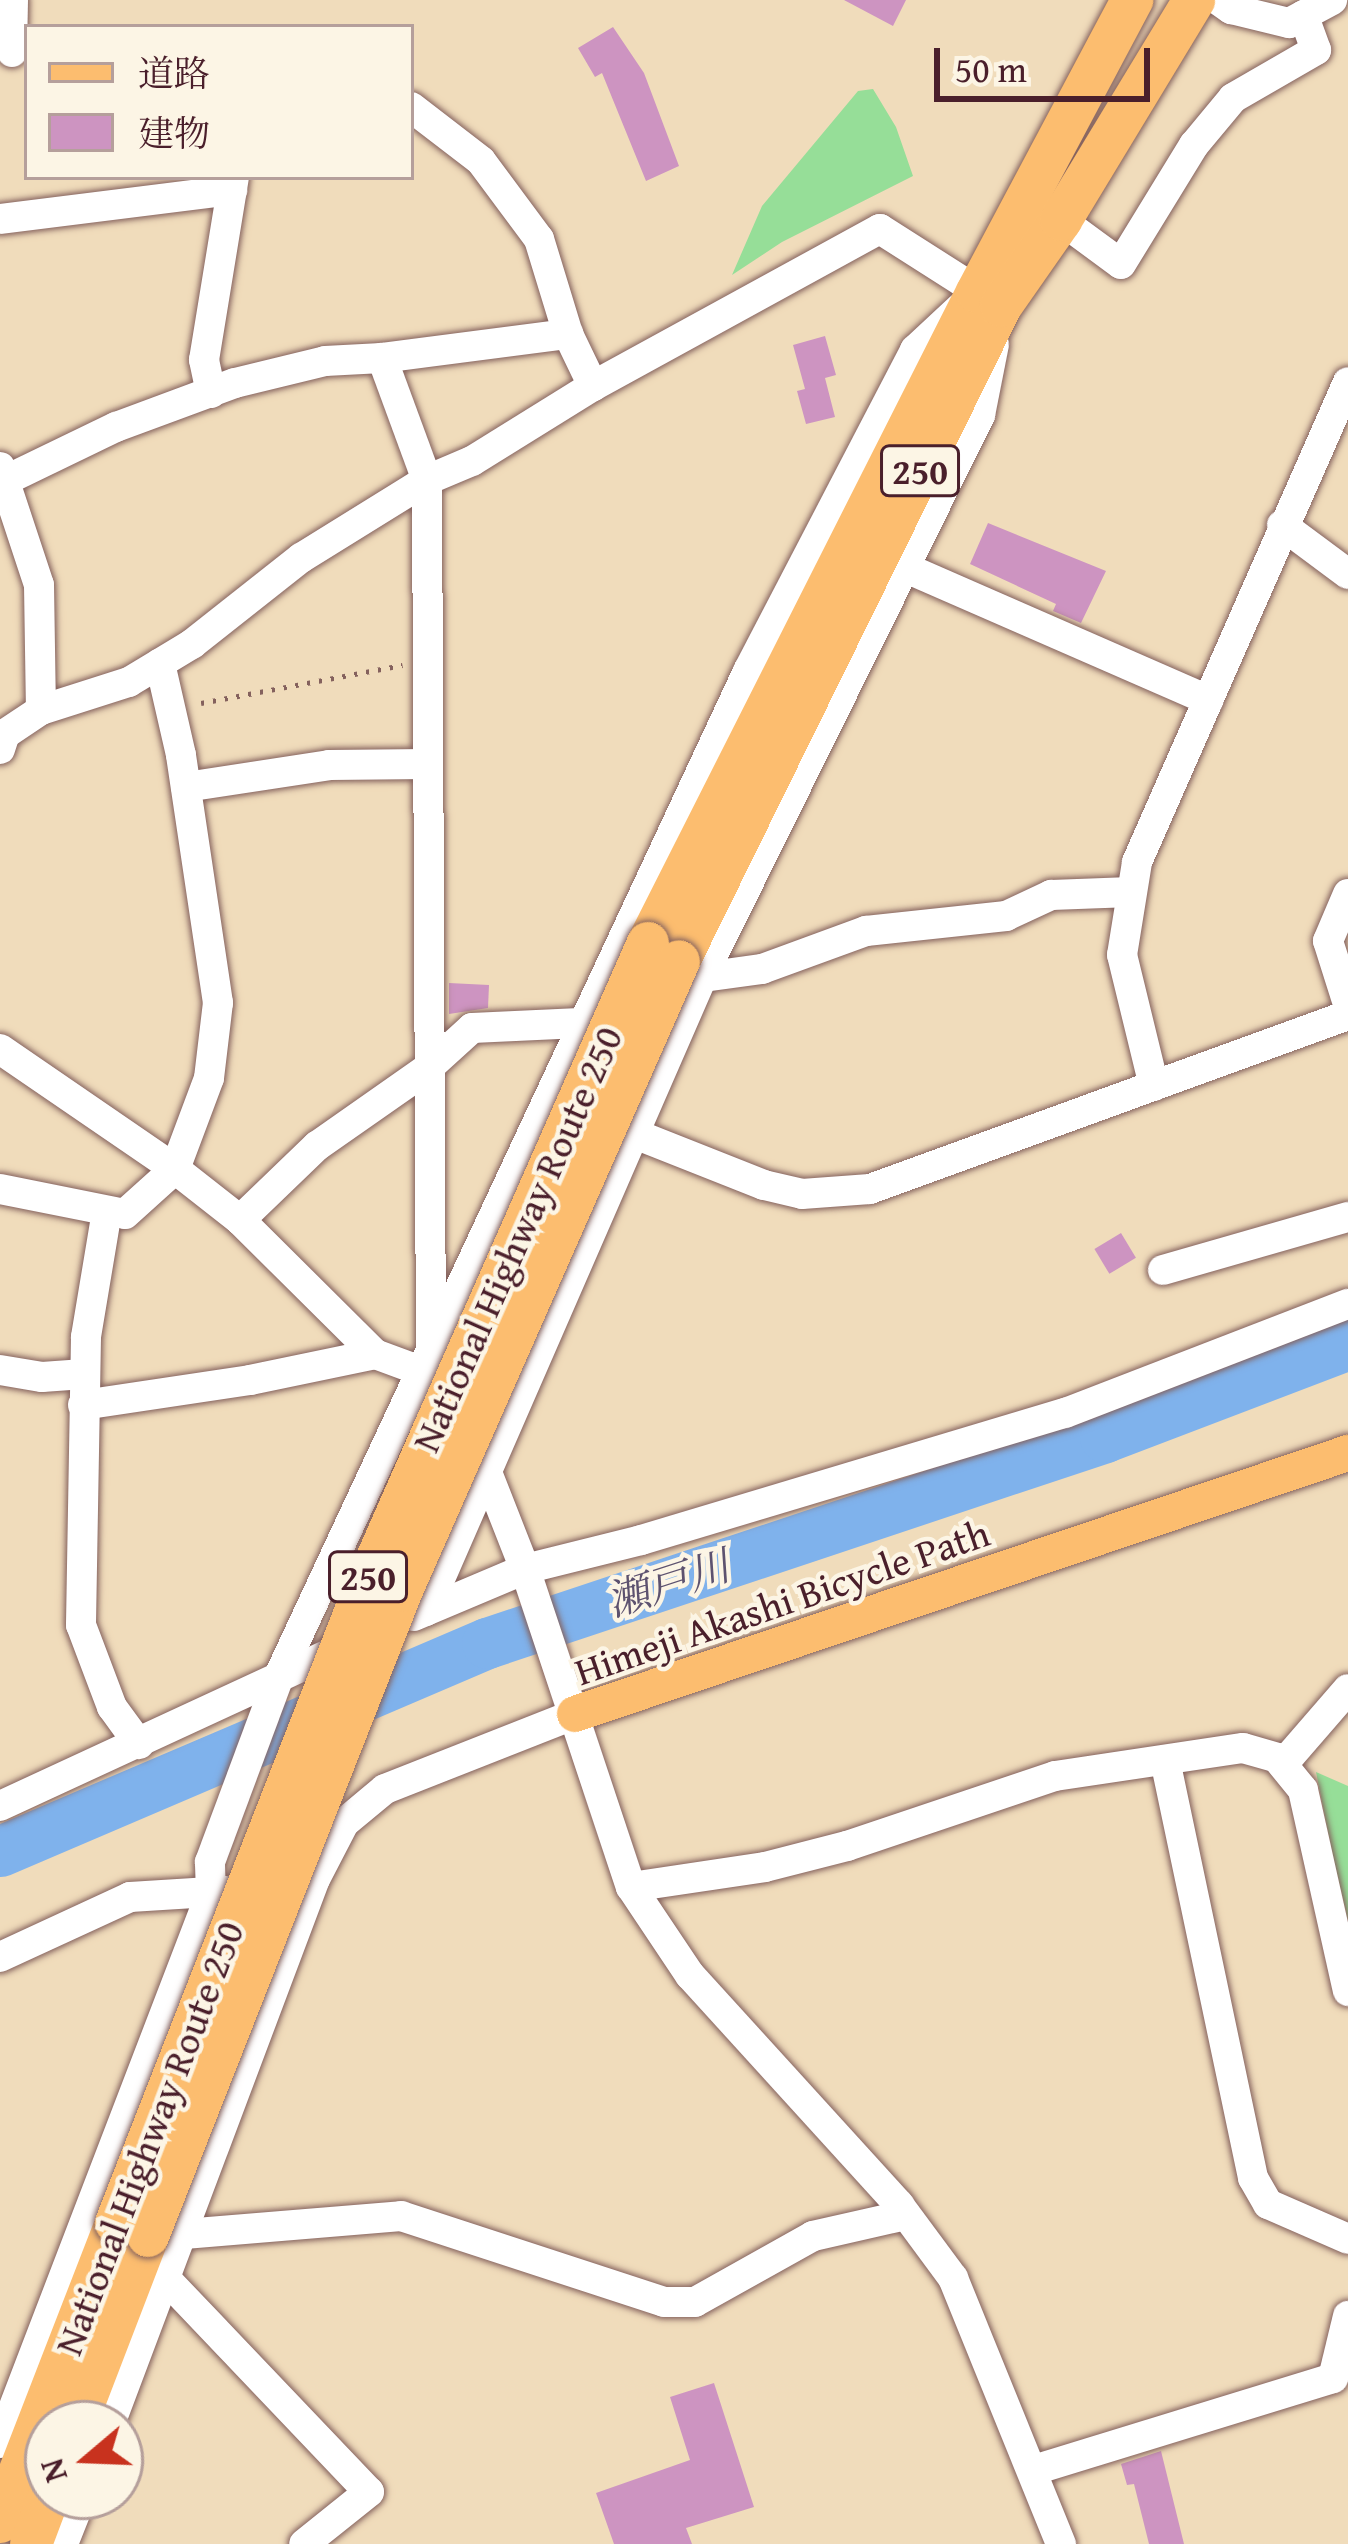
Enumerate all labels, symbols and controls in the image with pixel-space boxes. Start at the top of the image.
legend [24,24,414,180]
scale bar [940,24,1156,98]
text: 50 m [955,42,1027,95]
text: 道路 [138,46,210,99]
text: 建物 [138,106,210,159]
road number: 250 [878,441,962,501]
street label: National Highway Route 250 [402,1019,632,1459]
street label: Himeji Akashi Bicycle Path [569,1509,995,1695]
water label: 瀬戸川 [600,1540,736,1626]
road number: 250 [326,1547,410,1607]
street label: National Highway Route 250 [45,1915,253,2361]
north arrow [24,2400,144,2520]
text: N [27,2452,79,2489]

